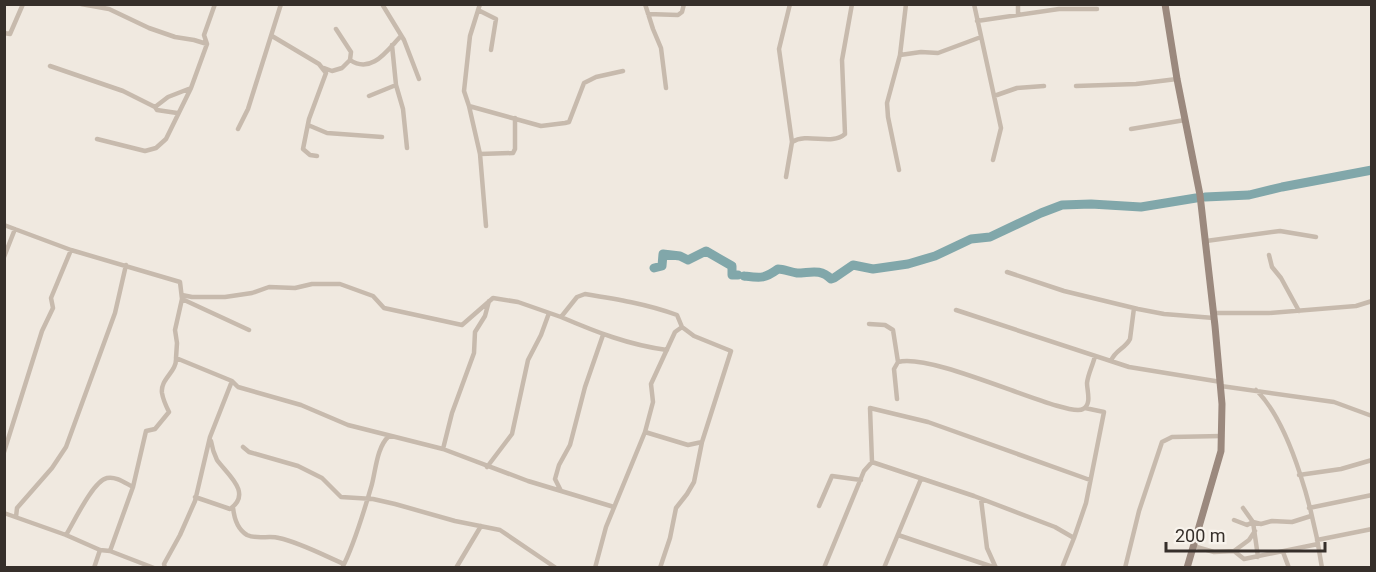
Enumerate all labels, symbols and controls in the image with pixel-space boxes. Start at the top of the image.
scale bar [1166,515,1325,553]
text: 200 m [1175,525,1226,546]

